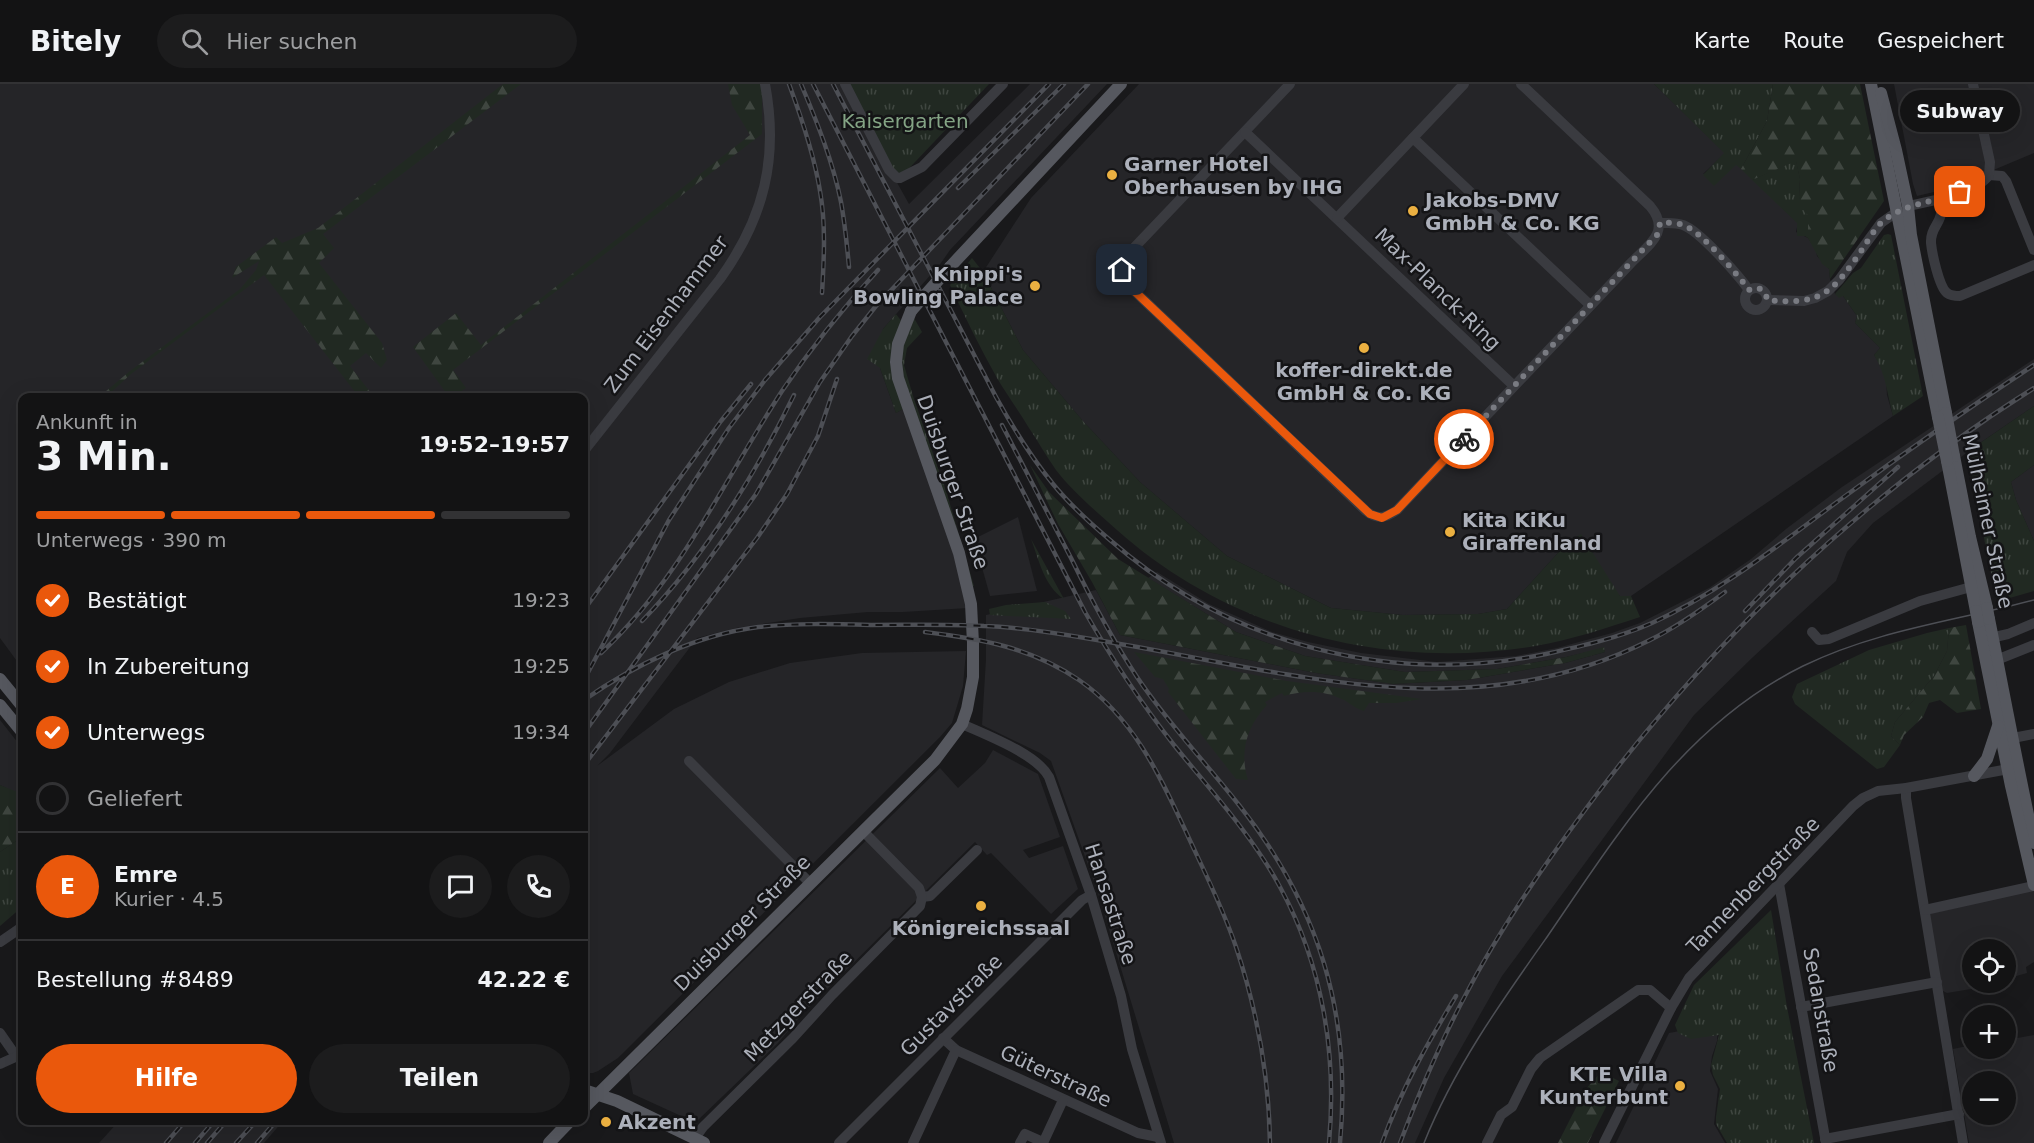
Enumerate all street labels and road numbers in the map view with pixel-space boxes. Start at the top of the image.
street label: Max-Planck-Ring [1370,223,1506,355]
street label: Zum Eisenhammer [599,230,733,397]
street label: Duisburger Straße [912,392,994,572]
street label: Mülheimer Straße [1958,431,2018,611]
street label: Tannenbergstraße [1681,812,1824,959]
street label: Hansastraße [1080,840,1142,968]
street label: Duisburger Straße [669,850,815,996]
street label: Metzgerstraße [739,946,857,1066]
street label: Sedanstraße [1798,946,1844,1074]
street label: Gustavstraße [895,949,1007,1061]
street label: Güterstraße [996,1040,1116,1112]

